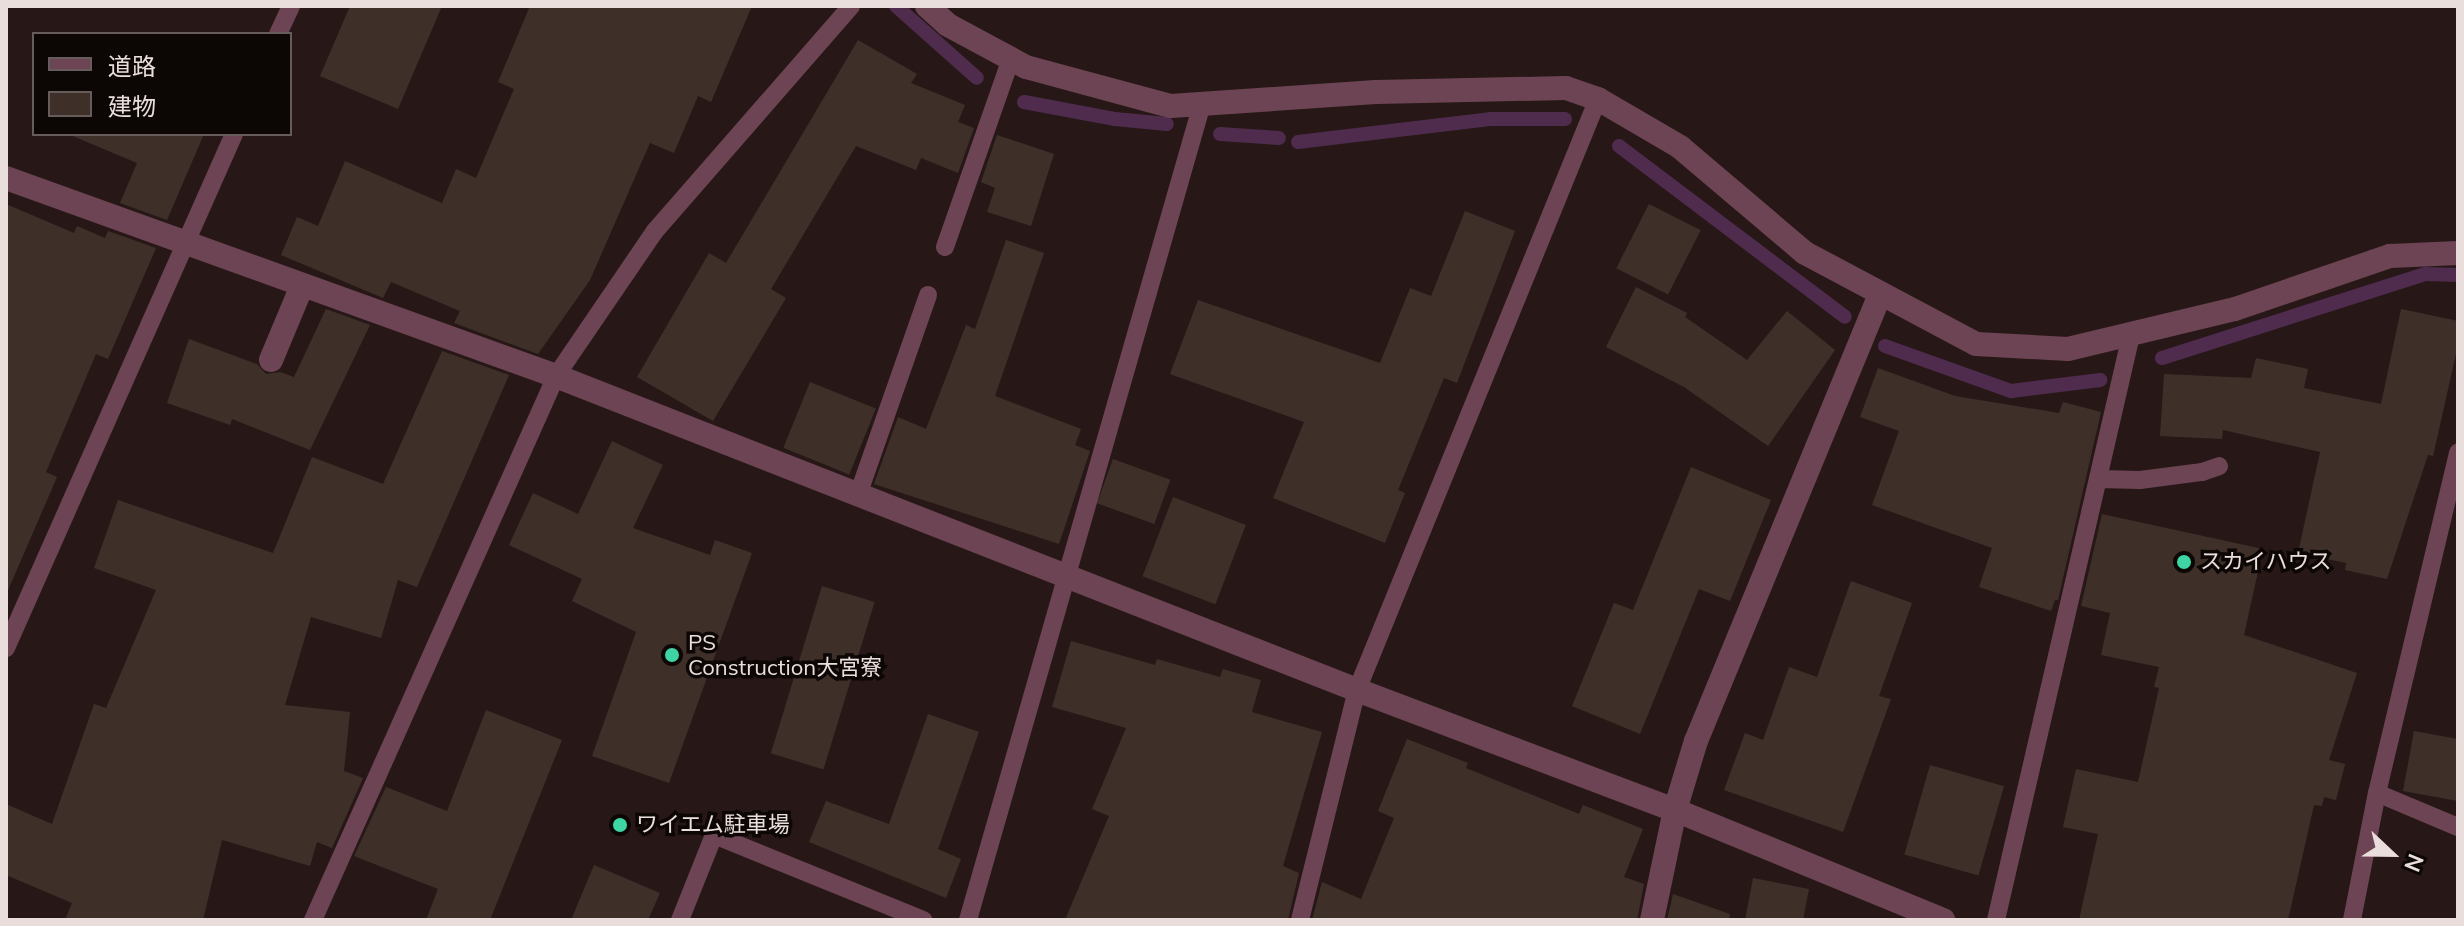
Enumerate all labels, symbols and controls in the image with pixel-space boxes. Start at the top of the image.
legend [32,32,292,136]
text: 道路 [108,51,156,81]
text: 建物 [108,91,156,121]
place label: スカイハウス [2200,549,2332,575]
marker: スカイハウス [2175,553,2193,571]
place label: PS Construction大宮寮 [688,629,882,680]
marker: PS Construction大宮寮 [663,646,681,664]
place label: ワイエム駐車場 [636,812,790,838]
north arrow [2352,814,2432,894]
marker: ワイエム駐車場 [611,816,629,834]
text: N [2398,850,2430,876]

